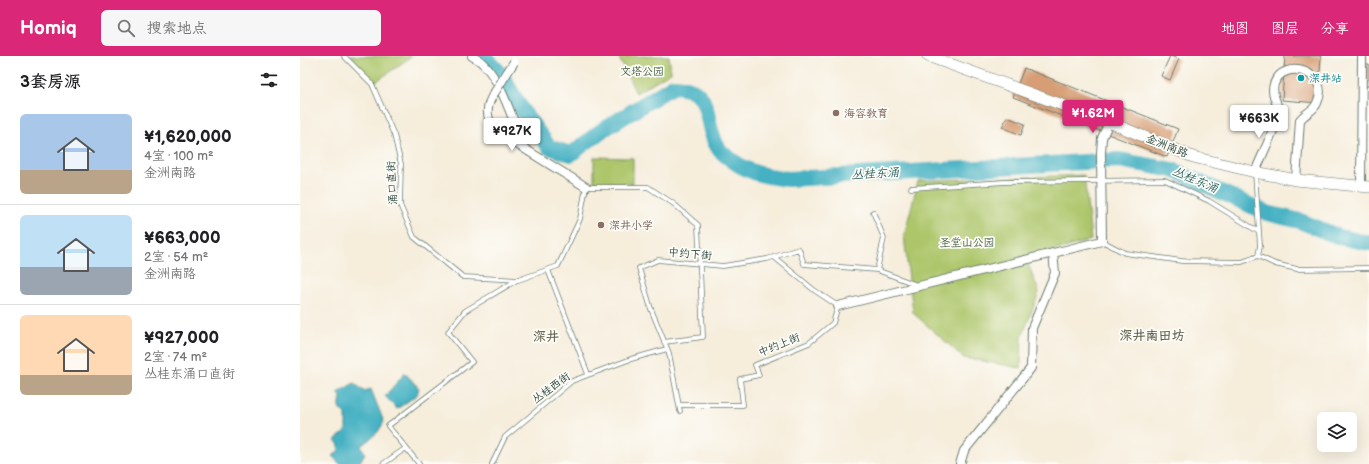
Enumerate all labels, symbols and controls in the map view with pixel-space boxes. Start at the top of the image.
search box [101,10,381,46]
text: Homiq [20,17,77,40]
icon: search [115,17,137,39]
text: 搜索地点 [147,19,207,38]
text: 地图 [1221,20,1249,37]
text: 图层 [1271,20,1299,37]
text: 分享 [1321,20,1349,37]
park label: 文塔公园 [620,65,664,78]
icon: filters [258,69,280,91]
text: 3套房源 [20,72,81,92]
place label: 深井站 [1309,72,1342,85]
marker: 深井站 [1296,73,1306,83]
pin: ¥1.62M [1060,100,1126,134]
text: ¥1.62M [1071,105,1115,121]
pin: ¥663K [1231,105,1287,139]
place label: 海容教育 [844,107,888,120]
marker: 海容教育 [831,108,841,118]
text: ¥663K [1239,110,1279,126]
pin: ¥927K [484,118,540,152]
text: ¥927K [492,123,532,139]
text: ¥1,620,000 [144,127,232,147]
icon: home [52,130,100,178]
street label: 金洲南路 [1144,132,1190,160]
text: 4室 · 100 m² [144,148,214,164]
street label: 涌口直街 [384,160,400,205]
water label: 丛桂东涌 [1170,164,1221,197]
text: 金洲南路 [144,165,196,181]
water label: 丛桂东涌 [851,165,900,183]
place label: 深井小学 [609,219,653,232]
marker: 深井小学 [596,220,606,230]
text: ¥663,000 [144,228,221,248]
icon: home [52,231,100,279]
park label: 圣堂山公园 [940,236,995,249]
street label: 中约下街 [668,246,713,262]
text: 2室 · 54 m² [144,249,208,265]
text: 金洲南路 [144,266,196,282]
text: ¥927,000 [144,328,219,348]
district label: 深井南田坊 [1119,328,1185,344]
district label: 深井 [533,329,559,345]
street label: 中约上街 [756,330,803,359]
icon: home [52,331,100,379]
text: 2室 · 74 m² [144,349,207,365]
text: 丛桂东涌口直街 [144,366,235,382]
street label: 丛桂西街 [529,369,573,406]
map controls [1317,412,1357,452]
button: layers [1317,412,1357,452]

